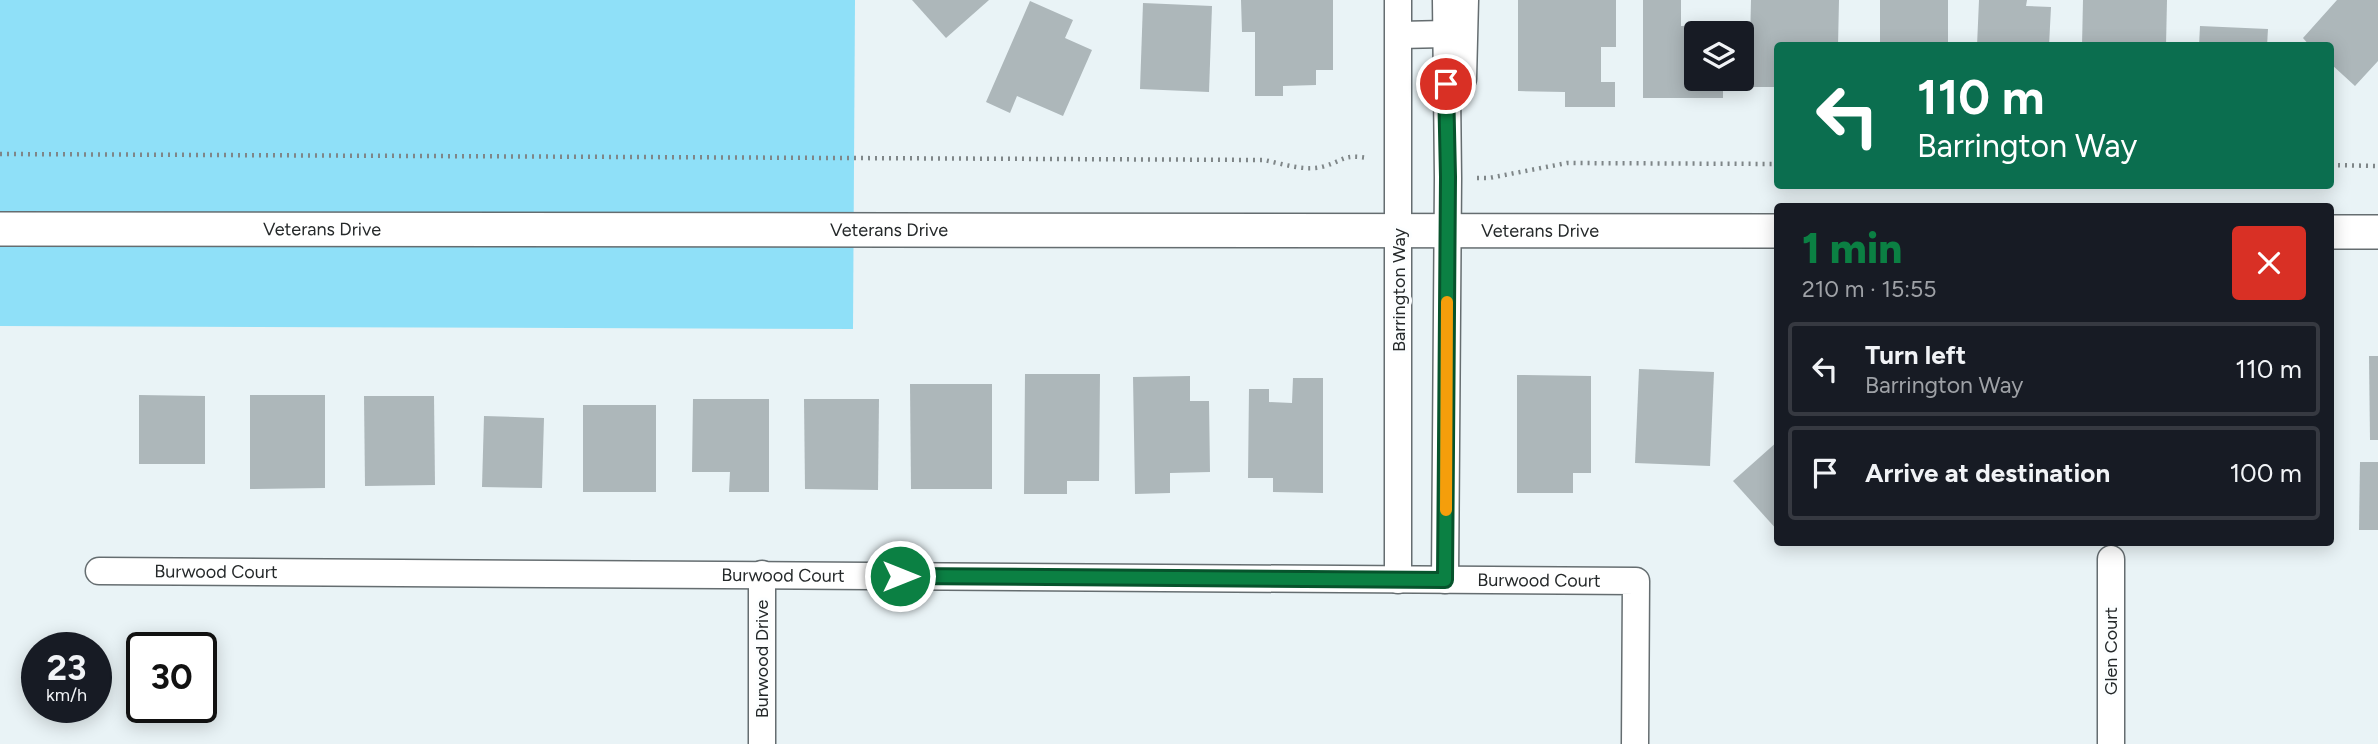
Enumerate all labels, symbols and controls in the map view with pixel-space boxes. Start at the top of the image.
map controls [1684,21,1754,91]
button: layers [1684,21,1754,91]
pin [1416,54,1476,114]
icon: arrive [1427,65,1465,103]
text: 110 m [1917,67,2045,126]
icon: left [1802,70,1893,161]
text: Barrington Way [1917,127,2137,165]
street label: Veterans Drive [263,218,381,240]
street label: Veterans Drive [830,219,948,241]
street label: Veterans Drive [1481,220,1599,242]
text: 1 min [1802,223,1902,274]
button: close [2232,226,2306,300]
street label: Barrington Way [1388,228,1410,352]
text: 210 m · 15:55 [1802,275,1937,303]
text: Turn left [1865,339,1966,371]
icon: left [1806,350,1844,388]
text: 110 m [2235,353,2302,385]
text: Barrington Way [1865,371,2023,399]
icon: arrive [1806,454,1844,492]
text: Arrive at destination [1865,457,2110,489]
text: 100 m [2229,457,2302,489]
position arrow [863,539,937,613]
street label: Burwood Court [154,560,278,583]
street label: Burwood Court [721,564,845,587]
street label: Burwood Court [1477,569,1601,592]
street label: Burwood Drive [751,600,773,718]
street label: Glen Court [2100,607,2122,695]
speed limit sign: 30 [126,632,217,723]
text: 23 [47,647,86,689]
text: km/h [46,684,87,706]

